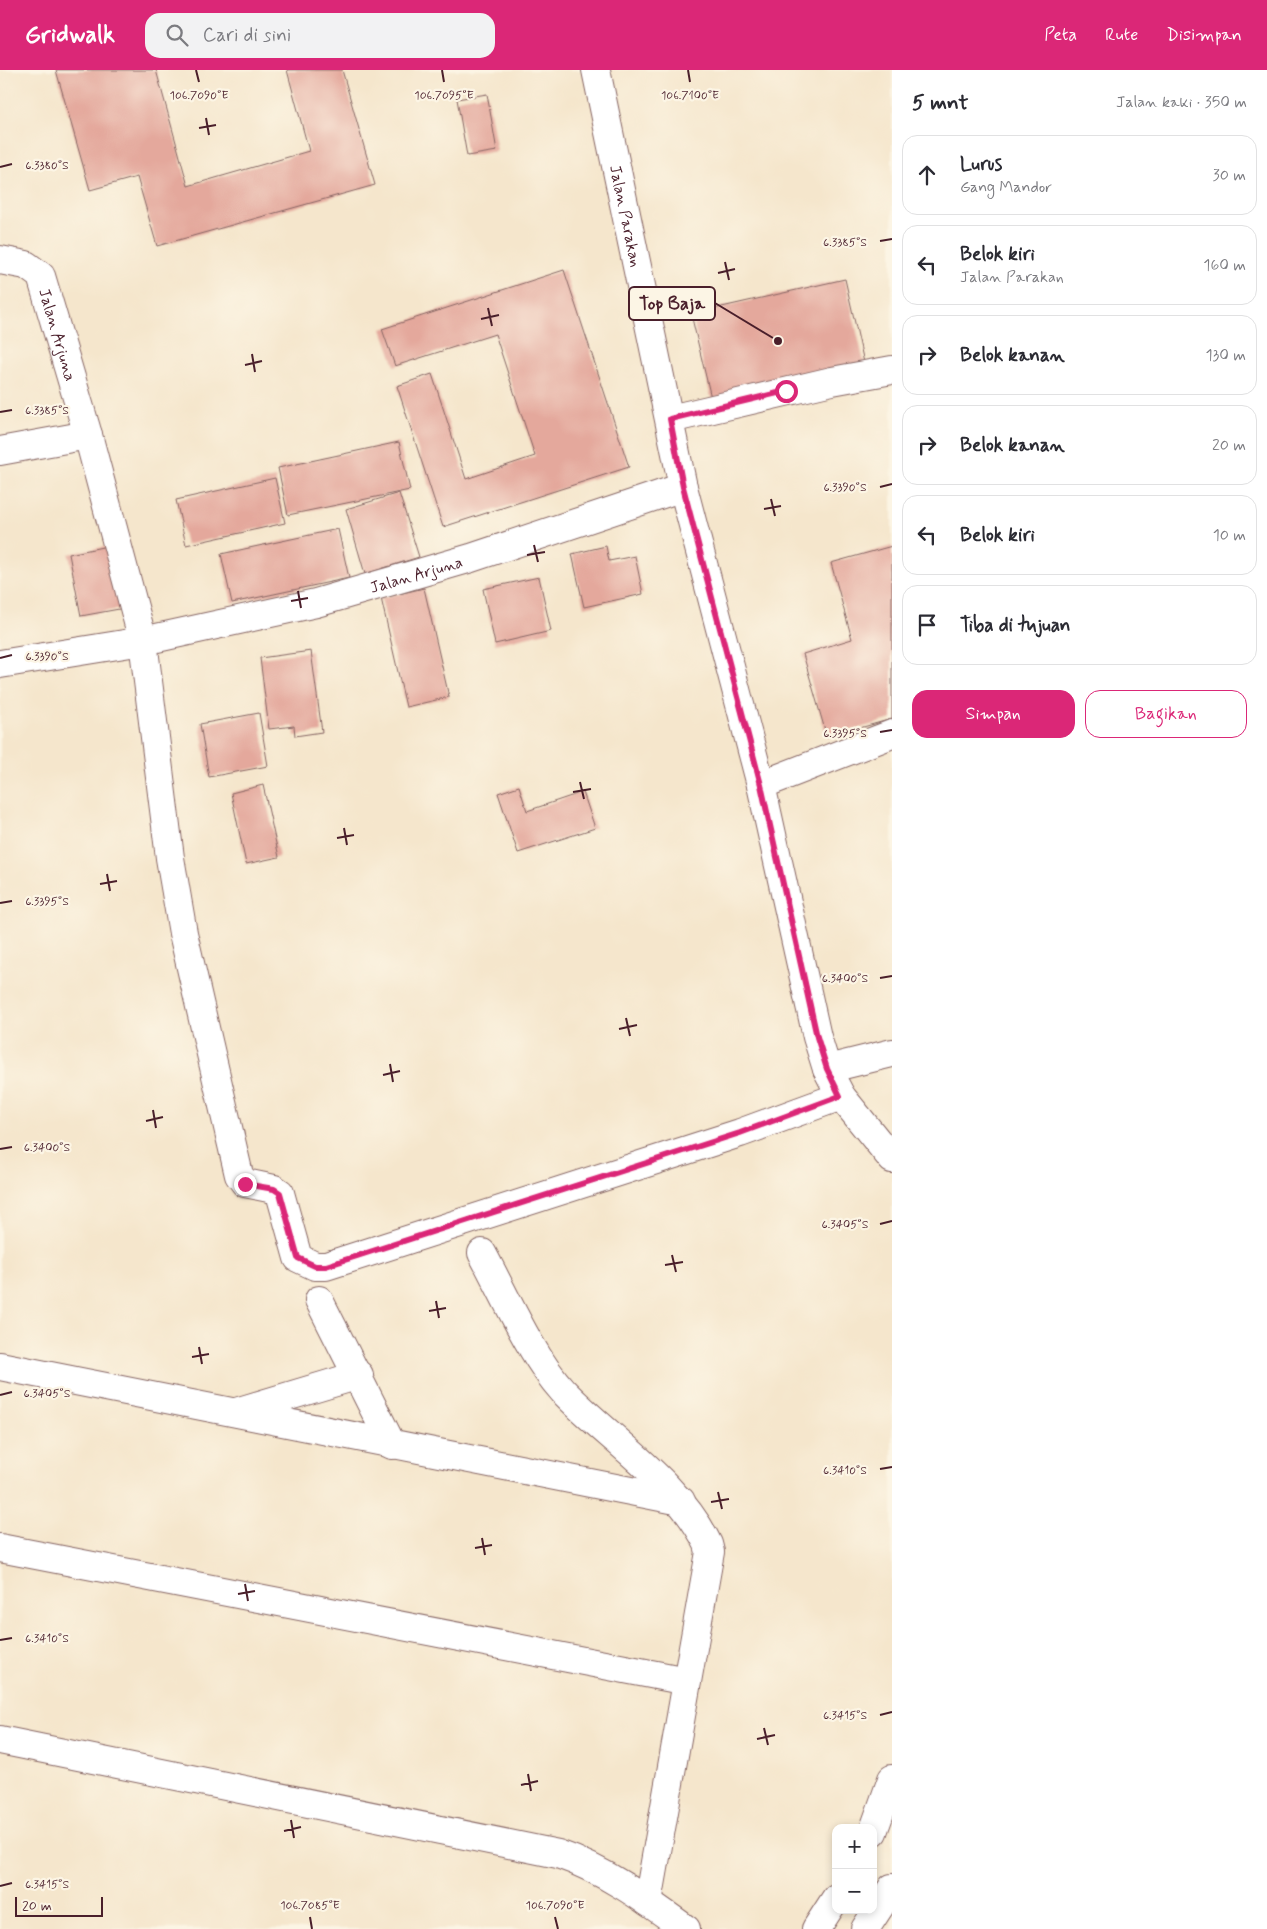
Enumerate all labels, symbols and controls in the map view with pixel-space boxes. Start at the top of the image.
search box [145,13,495,58]
text: Gridwalk [25,20,115,51]
icon: search [163,21,191,49]
text: Cari di sini [203,23,291,48]
text: Peta [1044,23,1077,47]
text: Rute [1105,23,1138,47]
text: Disimpan [1166,23,1242,47]
text: 106.7090°E [170,88,228,104]
text: 106.7095°E [414,88,474,104]
text: 106.7100°E [661,88,719,104]
text: 5 mnt [912,89,969,117]
text: Jalan kaki · 350 m [1116,92,1247,113]
text: Lurus [960,152,1002,177]
text: 6.3380°S [25,158,69,174]
icon: ahead [913,161,941,189]
street label: Jalan Parakan [604,163,646,269]
text: 30 m [1213,165,1246,186]
text: Gang Mandor [960,177,1052,198]
text: 6.3385°S [823,235,867,251]
text: Belok kiri [960,242,1035,267]
icon: left [913,251,941,279]
text: 160 m [1203,255,1246,276]
text: Jalan Parakan [960,267,1064,288]
street label: Jalan Arjuna [33,286,81,384]
callout: Top Baja [629,287,715,320]
text: Top Baja [639,292,706,316]
icon: right [913,341,941,369]
text: Belok kanan [960,343,1065,368]
text: 130 m [1205,345,1246,366]
route start [775,380,798,403]
text: 6.3385°S [25,403,69,419]
icon: right [913,431,941,459]
text: Belok kanan [960,433,1065,458]
text: 20 m [1212,435,1246,456]
text: 6.3390°S [823,480,867,496]
icon: left [913,521,941,549]
text: Belok kiri [960,523,1035,548]
text: 10 m [1213,525,1246,546]
street label: Jalan Arjuna [367,552,465,599]
icon: arrive [913,611,941,639]
text: Tiba di tujuan [960,613,1071,638]
text: 6.3390°S [25,649,69,665]
button: Simpan [912,690,1075,738]
button: Bagikan [1085,690,1247,738]
text: 6.3395°S [823,726,867,742]
text: 6.3395°S [25,894,69,910]
text: 6.3400°S [822,971,868,987]
text: 6.3400°S [24,1140,70,1156]
route end [234,1173,257,1196]
text: 6.3405°S [822,1217,869,1233]
text: 6.3405°S [24,1386,71,1402]
text: 6.3410°S [823,1463,867,1479]
text: 6.3410°S [25,1631,69,1647]
text: 6.3415°S [823,1708,867,1724]
map controls [832,1824,877,1914]
button: + [832,1824,877,1869]
button: − [832,1869,877,1914]
text: 6.3415°S [25,1877,69,1893]
scale bar [15,1894,102,1917]
text: 20 m [22,1897,52,1915]
text: 106.7085°E [280,1898,340,1914]
text: 106.7090°E [526,1898,584,1914]

